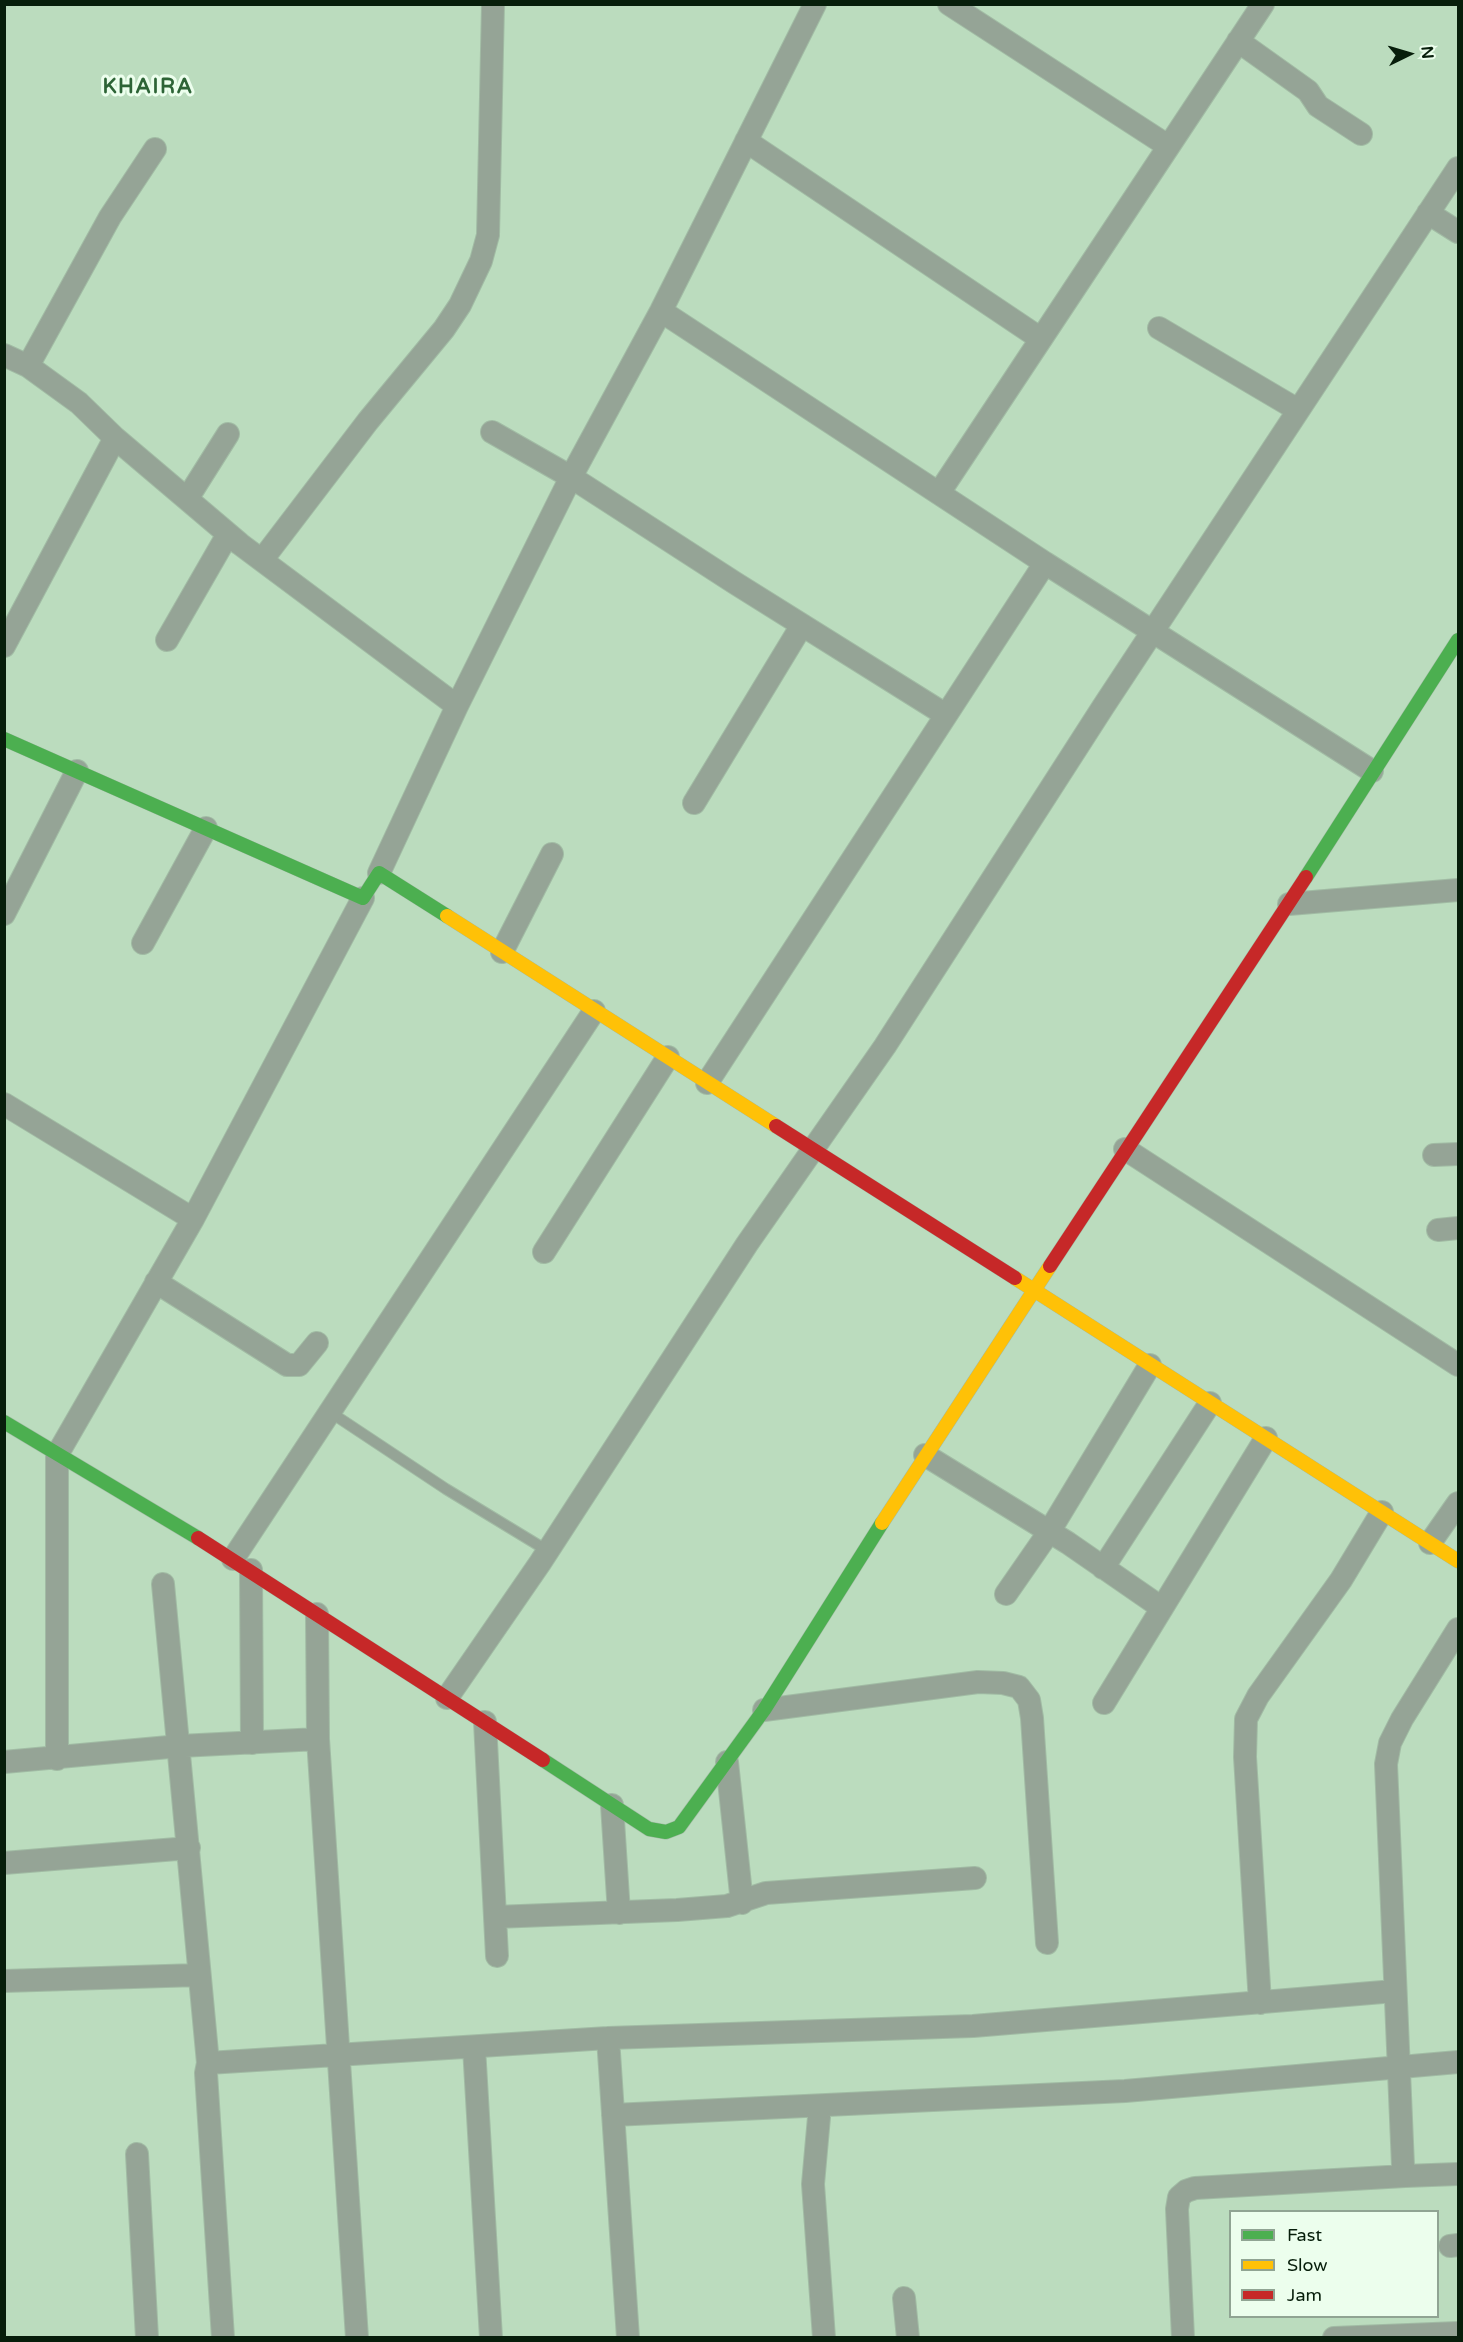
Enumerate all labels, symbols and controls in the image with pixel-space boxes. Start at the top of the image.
north arrow [1379,24,1439,84]
text: N [1416,45,1437,60]
district label: KHAIRA [102,74,194,100]
legend [1229,2210,1439,2318]
text: Fast [1287,2224,1322,2246]
text: Slow [1287,2254,1328,2276]
text: Jam [1287,2284,1322,2306]

